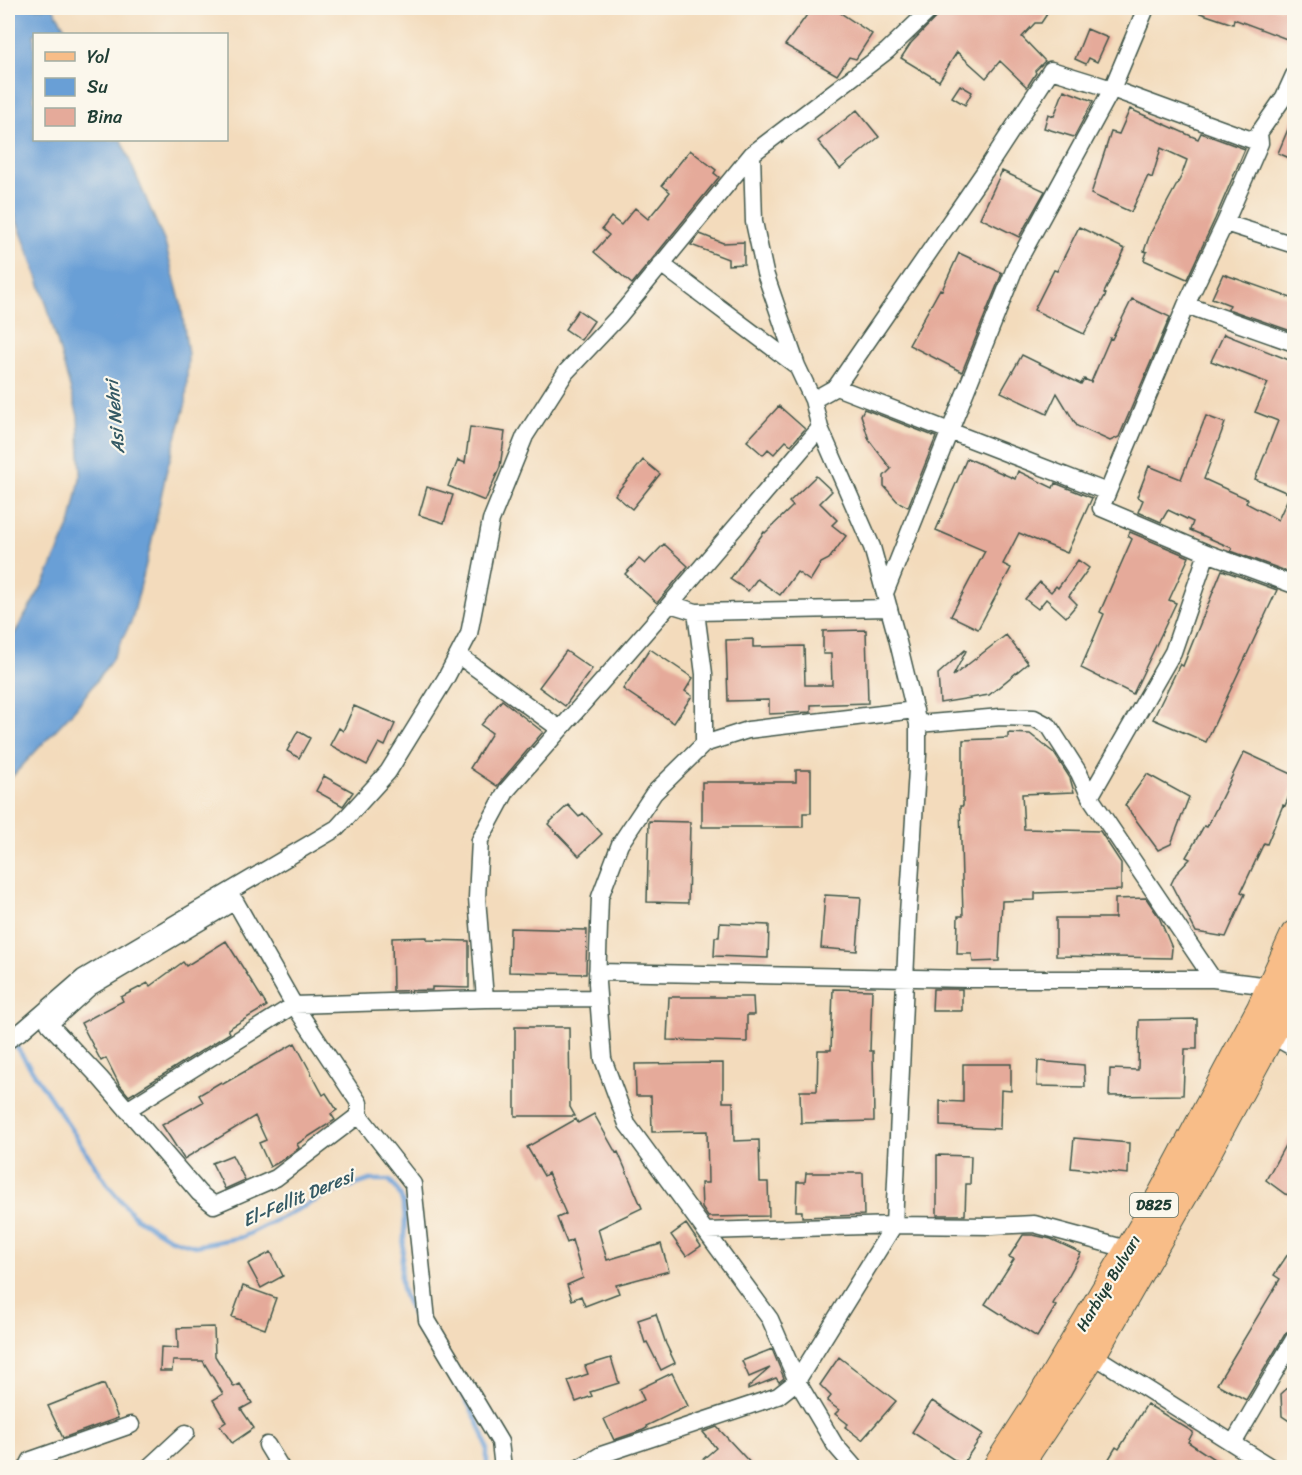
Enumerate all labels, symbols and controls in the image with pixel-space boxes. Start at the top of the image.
legend [33,33,228,141]
text: Yol [87,41,110,73]
text: Su [87,71,108,103]
text: Bina [87,101,123,133]
water label: Asi Nehri [96,375,134,456]
water label: El-Fellit Deresi [237,1159,363,1236]
road number: D825 [1130,1193,1178,1217]
street label: Harbiye Bulvarı [1068,1229,1148,1337]

